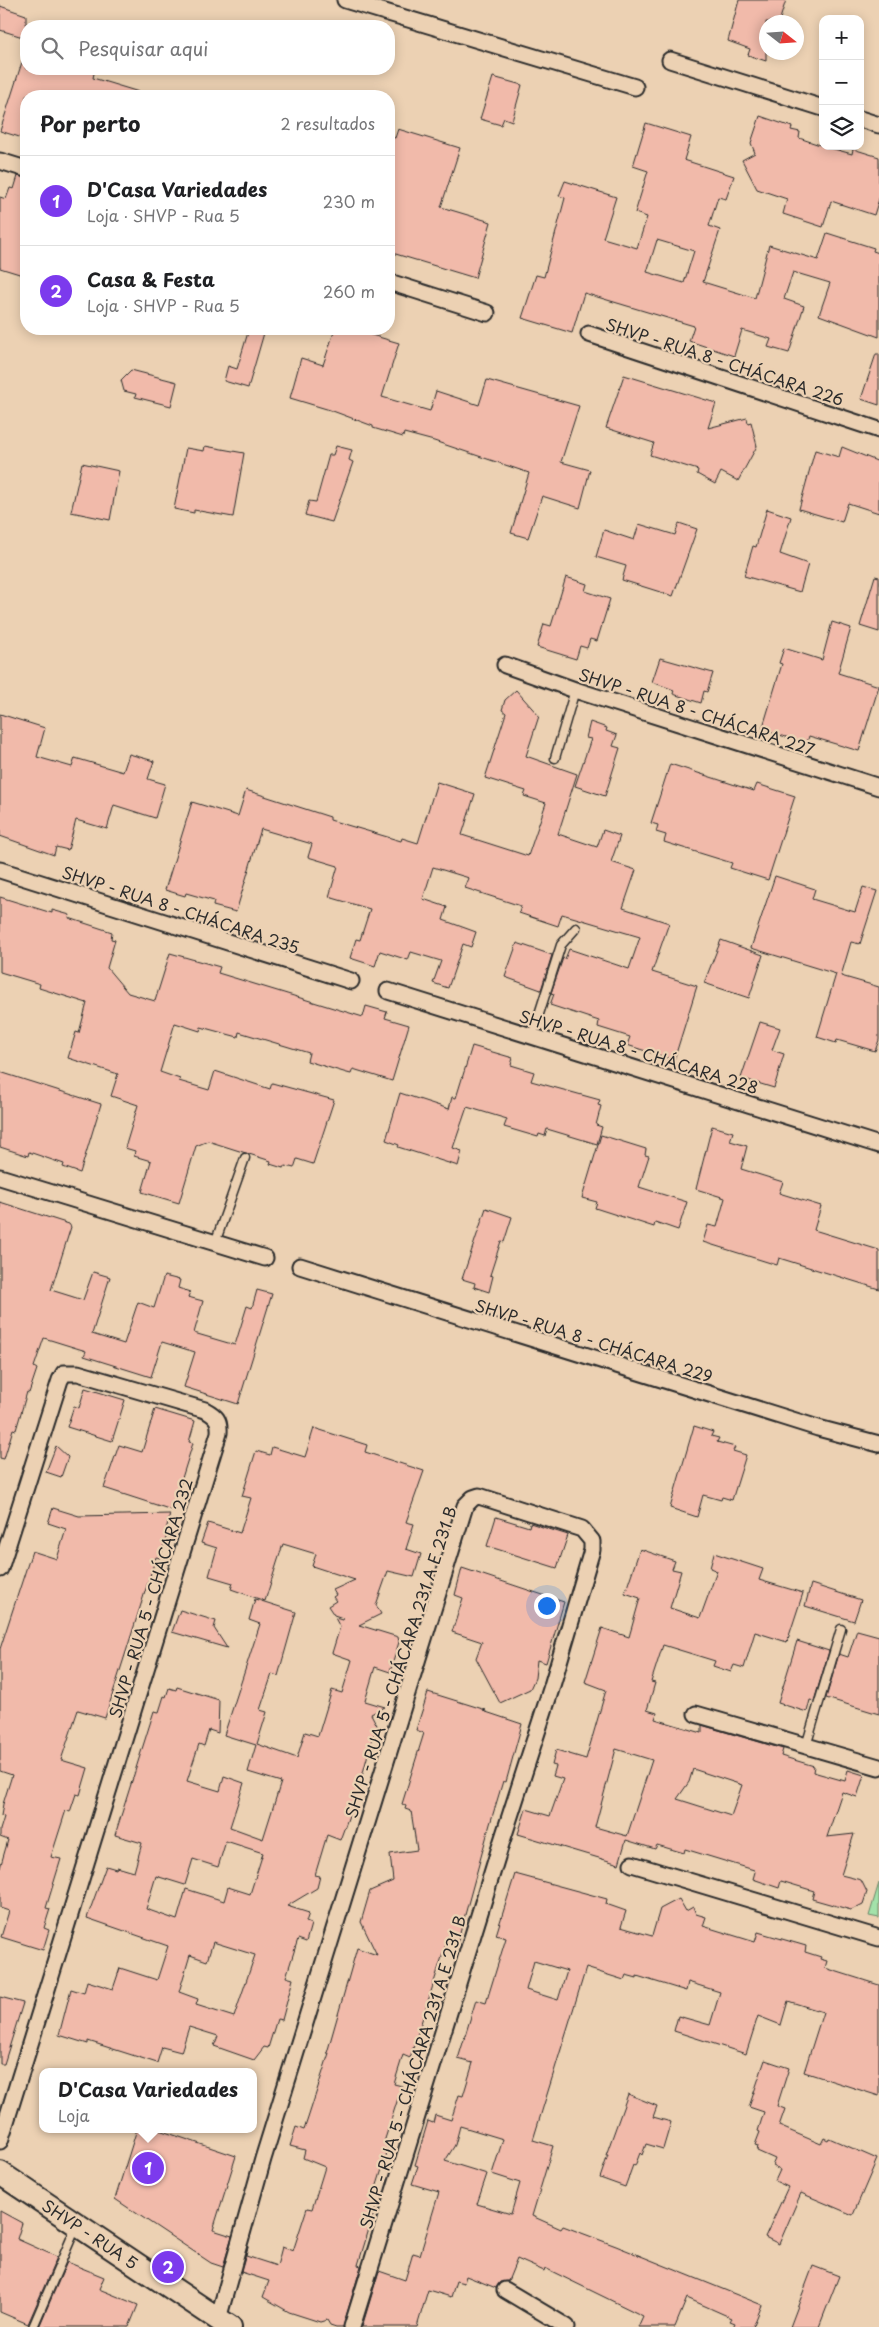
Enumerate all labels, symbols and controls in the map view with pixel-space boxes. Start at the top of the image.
north arrow [759,15,804,60]
map controls [819,15,864,150]
button: + [819,15,864,60]
search box [20,20,395,75]
icon: search [38,34,66,62]
text: Pesquisar aqui [78,34,208,62]
button: − [819,60,864,105]
button: layers [819,105,864,150]
text: Por perto [40,107,140,139]
text: 2 resultados [281,111,375,135]
text: D'Casa Variedades [87,175,267,203]
text: 1 [52,189,60,213]
text: 230 m [323,189,375,213]
text: Loja · SHVP - Rua 5 [87,203,240,227]
text: Casa & Festa [87,265,215,293]
text: 2 [50,279,62,303]
text: 260 m [323,279,375,303]
text: Loja · SHVP - Rua 5 [87,293,240,317]
street label: SHVP - RUA 8 - CHÁCARA 226 [603,311,847,411]
street label: SHVP - RUA 8 - CHÁCARA 227 [576,661,818,761]
street label: SHVP - RUA 8 - CHÁCARA 235 [59,859,303,959]
street label: SHVP - RUA 8 - CHÁCARA 228 [516,1003,762,1099]
street label: SHVP - RUA 8 - CHÁCARA 229 [472,1292,716,1388]
street label: SHVP - RUA 5 - CHÁCARA 232 [102,1475,198,1721]
street label: SHVP - RUA 5 - CHÁCARA 231 A E 231 B [338,1503,462,1821]
your location [534,1593,560,1619]
street label: SHVP - RUA 5 - CHÁCARA 231 A E 231 B [353,1912,471,2232]
popup [39,2068,257,2133]
text: D'Casa Variedades [58,2075,238,2103]
text: Loja [58,2103,90,2127]
pin: 1 [132,2149,164,2187]
street label: SHVP - RUA 5 [38,2193,143,2274]
pin: 2 [152,2248,184,2286]

